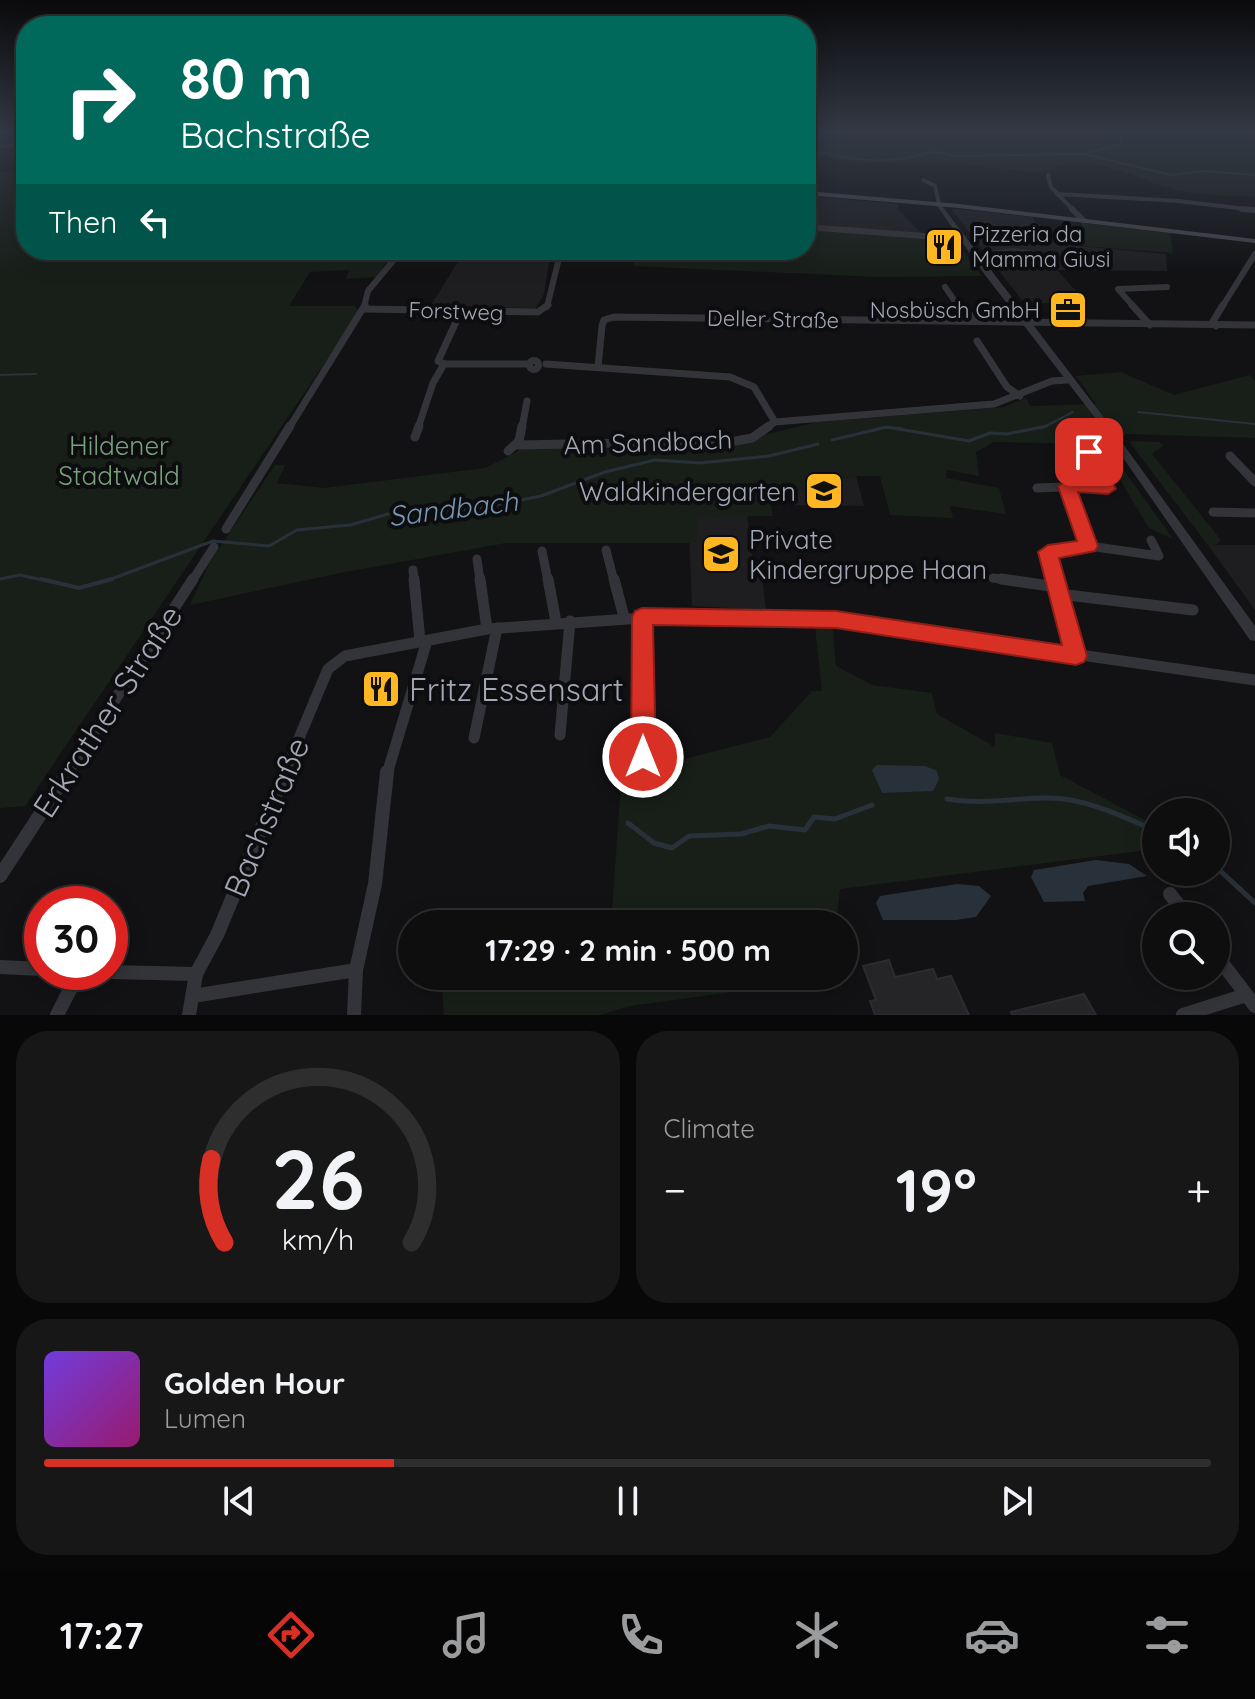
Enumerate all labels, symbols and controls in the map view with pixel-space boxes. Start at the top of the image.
text: 80 m [180,43,312,113]
icon: right [48,48,152,152]
text: Bachstraße [180,112,371,157]
icon: left [133,200,177,244]
text: Then [48,203,117,241]
place label: Pizzeria da Mamma Giusi [972,220,1111,273]
restaurant icon: Pizzeria da Mamma Giusi [923,226,965,268]
office icon: Nosbüsch GmbH [1047,289,1089,331]
street label: Forstweg [408,295,504,327]
place label: Nosbüsch GmbH [870,296,1040,324]
street label: Deller Straße [707,304,839,334]
pin [1055,418,1123,486]
street label: Am Sandbach [563,423,733,461]
park label: Hildener Stadtwald [58,429,180,492]
icon: arrive [1067,430,1111,474]
school or university icon: Waldkindergarten [803,470,845,512]
place label: Waldkindergarten [579,475,796,508]
water label: Sandbach [386,483,521,533]
place label: Private Kindergruppe Haan [749,523,987,586]
school or university icon: Private Kindergruppe Haan [700,533,742,575]
street label: Erkrather Straße [24,597,190,825]
restaurant icon: Fritz Essensart [360,668,402,710]
place label: Fritz Essensart [409,669,624,709]
position arrow [601,715,685,799]
street label: Bachstraße [214,731,318,903]
map controls [1142,798,1230,990]
button: sound [1142,798,1230,886]
speed limit sign: 30 [24,886,128,990]
button: search [1142,902,1230,990]
text: 17:29 · 2 min · 500 m [485,931,771,969]
text: Climate [664,1112,755,1145]
text: 26 [271,1126,364,1230]
text: 19° [896,1152,977,1227]
text: − [664,1162,686,1217]
text: + [1186,1162,1211,1217]
text: km/h [281,1221,354,1257]
text: Golden Hour [164,1364,345,1402]
text: Lumen [164,1402,246,1435]
icon: previous [217,1479,261,1523]
icon: pause [606,1479,650,1523]
icon: next [995,1479,1039,1523]
icon: directions [263,1607,319,1663]
icon: music [438,1607,494,1663]
icon: phone [613,1607,669,1663]
icon: climate [789,1607,845,1663]
icon: car [964,1607,1020,1663]
icon: filters [1139,1607,1195,1663]
text: 17:27 [60,1613,144,1658]

